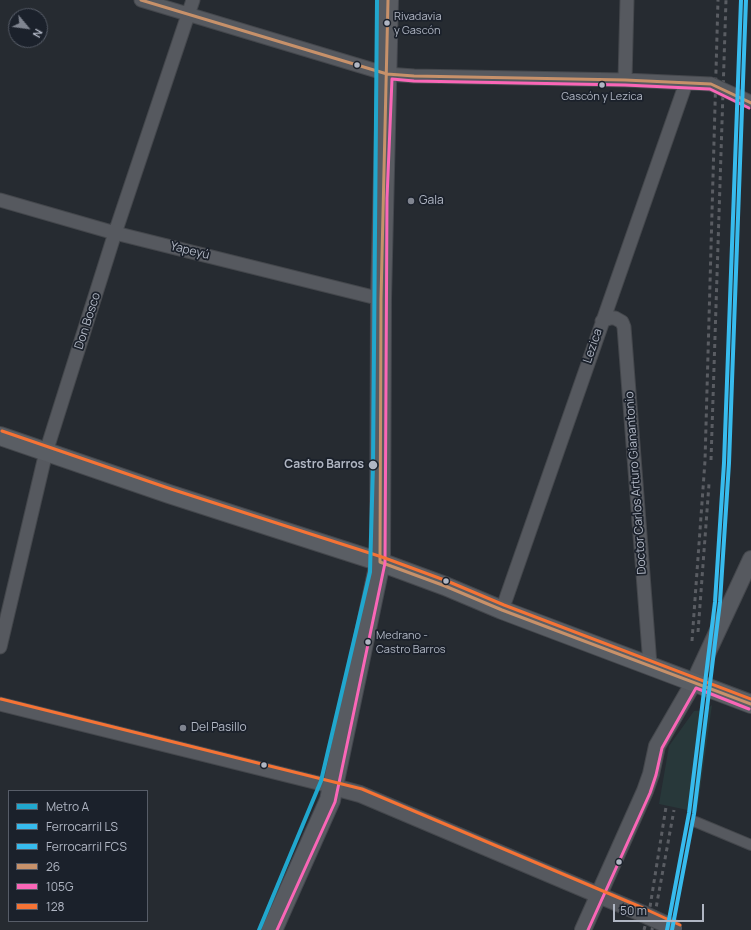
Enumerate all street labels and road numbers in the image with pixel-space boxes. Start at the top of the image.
street label: Yapeyú [169,239,211,263]
street label: Don Bosco [72,291,104,351]
street label: Lezica [580,327,606,365]
street label: Doctor Carlos Arturo Gianantonio [622,391,650,575]

